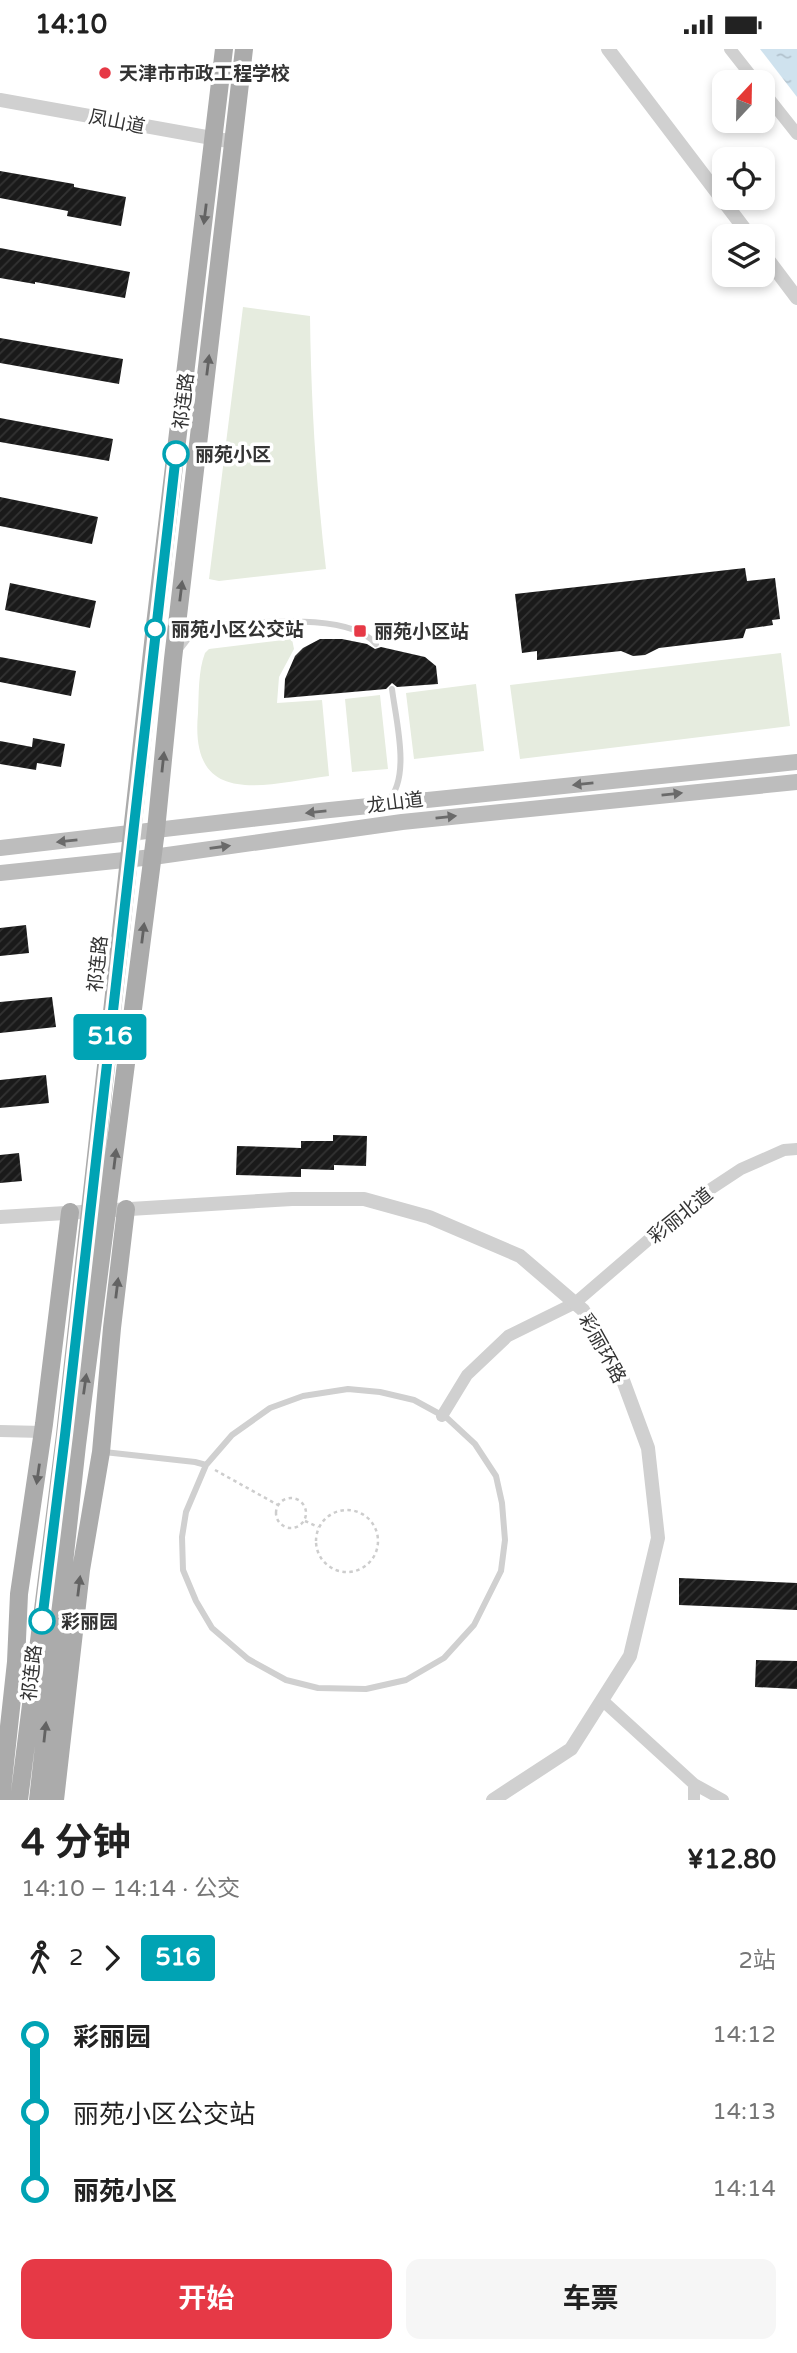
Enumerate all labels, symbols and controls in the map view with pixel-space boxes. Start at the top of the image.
text: 14:10 [35,9,107,40]
place label: 天津市市政工程学校 [119,63,290,85]
marker: 天津市市政工程学校 [97,65,113,81]
north arrow [712,70,775,133]
map controls [712,70,775,287]
street label: 凤山道 [87,106,147,138]
button: locate [712,147,775,210]
one-way arrow [200,203,211,225]
button: layers [712,224,775,287]
one-way arrow [203,354,214,376]
street label: 祁连路 [170,371,198,431]
marker: 丽苑小区 [163,441,189,467]
place label: 丽苑小区 [195,444,271,466]
one-way arrow [176,580,187,602]
marker: 丽苑小区公交站 [145,619,165,639]
place label: 丽苑小区公交站 [171,619,304,641]
place label: 丽苑小区站 [374,621,469,643]
marker: 丽苑小区站 [352,623,368,639]
one-way arrow [157,751,168,773]
one-way arrow [572,779,594,790]
street label: 龙山道 [365,789,425,817]
one-way arrow [661,789,683,800]
one-way arrow [305,806,327,817]
one-way arrow [435,812,457,823]
one-way arrow [55,835,77,846]
one-way arrow [209,842,231,853]
one-way arrow [138,922,149,944]
street label: 祁连路 [84,935,112,994]
line badge: 516 [70,1014,150,1060]
text: 516 [87,1022,133,1051]
one-way arrow [110,1148,121,1170]
street label: 彩丽北道 [644,1183,717,1248]
one-way arrow [111,1277,122,1299]
street label: 彩丽环路 [574,1310,630,1387]
one-way arrow [80,1373,91,1395]
one-way arrow [32,1464,43,1486]
one-way arrow [74,1575,85,1597]
marker: 彩丽园 [29,1608,55,1634]
place label: 彩丽园 [61,1611,118,1633]
street label: 祁连路 [18,1644,46,1703]
one-way arrow [40,1721,51,1743]
text: 4 分钟 [21,1820,131,1866]
text: ¥12.80 [687,1844,776,1875]
text: 14:10 – 14:14 · 公交 [21,1875,240,1903]
icon: walk [21,1939,59,1977]
icon: forward [93,1939,131,1977]
text: 516 [155,1943,201,1972]
text: 2 [69,1944,83,1972]
text: 2站 [739,1947,776,1975]
text: 14:12 [712,2021,776,2049]
text: 彩丽园 [73,2022,151,2053]
text: 14:13 [712,2098,776,2126]
text: 丽苑小区公交站 [73,2099,255,2130]
text: 14:14 [712,2175,776,2203]
text: 丽苑小区 [73,2176,177,2207]
button: 开始 [21,2259,392,2339]
button: 车票 [406,2259,776,2339]

